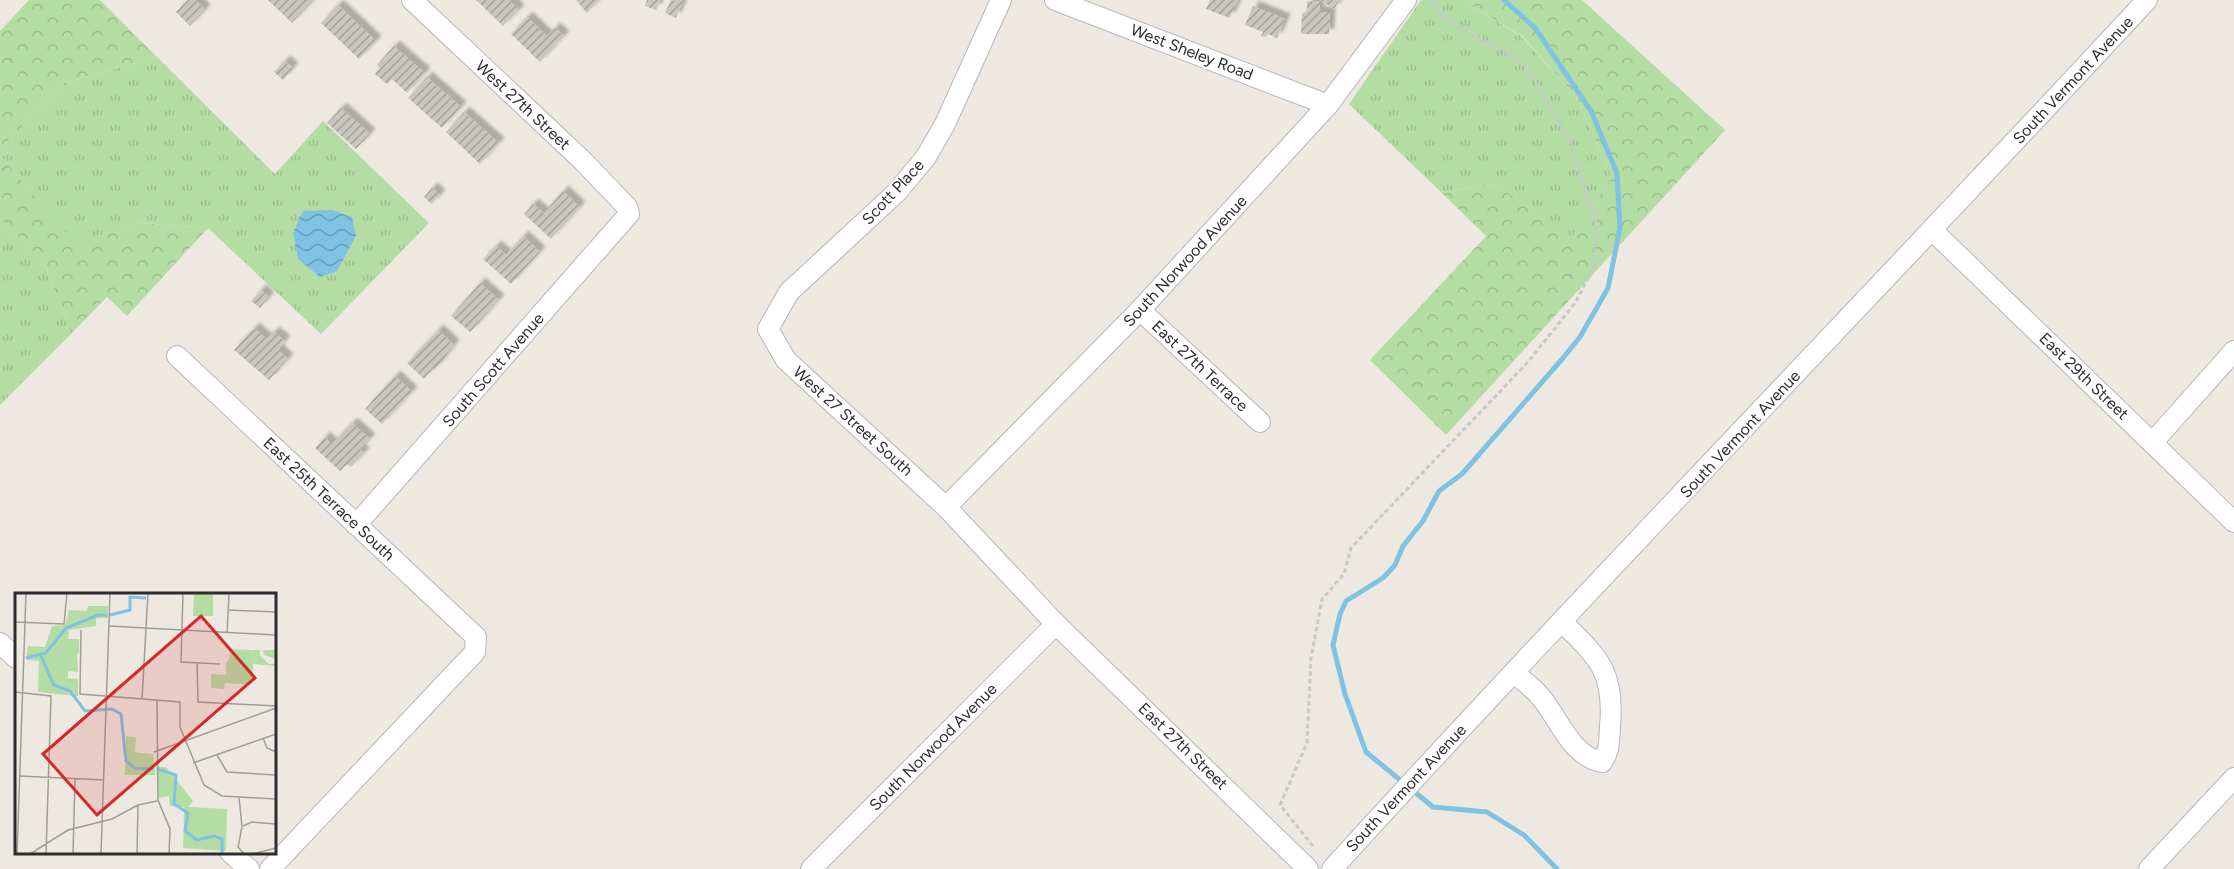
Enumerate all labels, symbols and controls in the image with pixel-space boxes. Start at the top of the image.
street label: South Vermont Avenue [2009,12,2137,148]
street label: West Sheley Road [1128,20,1256,84]
street label: West 27th Street [472,56,574,154]
street label: Scott Place [858,155,928,229]
street label: South Norwood Avenue [1119,191,1251,331]
street label: South Scott Avenue [438,309,548,431]
street label: East 27th Terrace [1148,317,1252,416]
street label: East 29th Street [2035,329,2133,423]
street label: West 27 Street South [789,362,917,480]
street label: South Vermont Avenue [1676,366,1804,502]
street label: East 25th Terrace South [260,433,398,565]
inset map [15,593,276,854]
street label: South Norwood Avenue [865,679,1001,815]
street label: East 27th Street [1135,699,1231,793]
street label: South Vermont Avenue [1342,720,1470,856]

